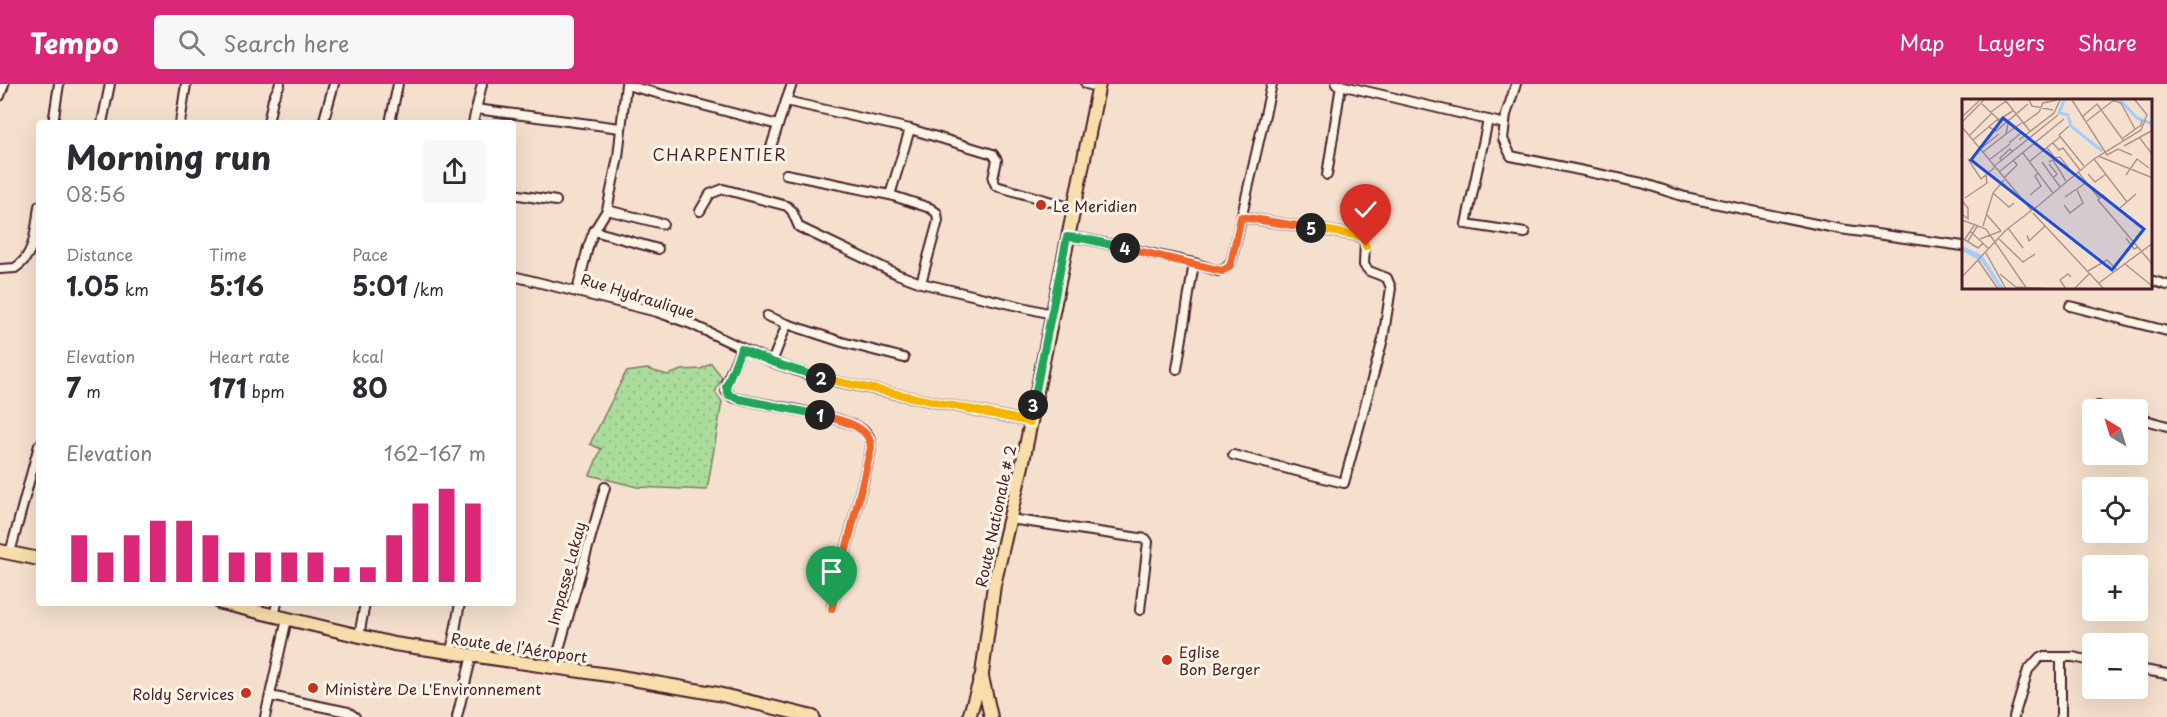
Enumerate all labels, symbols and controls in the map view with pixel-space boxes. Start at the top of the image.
search box [154,15,574,69]
text: Tempo [30,21,118,64]
icon: search [175,26,208,59]
text: Search here [223,26,349,59]
text: Map [1900,26,1944,58]
text: Layers [1977,26,2045,58]
text: Share [2078,26,2137,58]
inset map [1962,99,2152,290]
text: Morning run [66,131,271,181]
button: share [423,140,486,203]
district label: CHARPENTIER [653,142,787,166]
text: 08:56 [66,179,126,209]
pin [1340,184,1391,246]
icon: check [1349,193,1382,226]
place label: Le Meridien [1053,194,1137,217]
marker: Le Meridien [1034,198,1048,212]
pin: 5 [1296,213,1326,243]
text: 5 [1306,216,1316,240]
pin: 4 [1110,233,1140,263]
text: 4 [1120,236,1130,260]
text: Distance [66,242,133,266]
text: Time [209,242,247,266]
text: Pace [352,242,388,266]
text: 1.05 [66,266,120,305]
text: 5:16 [209,266,264,305]
text: 5:01 [352,266,408,305]
street label: Rue Hydraulique [578,267,698,323]
text: km [120,277,149,301]
text: /km [408,277,444,301]
text: Elevation [66,344,135,368]
text: Heart rate [209,344,290,368]
text: kcal [352,344,384,368]
pin: 2 [806,363,836,393]
text: 2 [815,366,827,390]
text: 7 [66,368,81,407]
text: 171 [209,368,247,407]
text: 80 [352,368,388,407]
text: m [81,379,101,403]
text: bpm [247,379,285,403]
pin: 3 [1018,390,1048,420]
text: 3 [1028,393,1038,417]
north arrow [2082,399,2148,465]
map controls [2082,399,2148,699]
pin: 1 [805,400,835,430]
text: 1 [816,403,824,427]
text: Elevation [66,438,152,468]
text: 162–167 m [384,438,486,468]
street label: Route Nationale # 2 [969,443,1021,589]
button: locate [2082,477,2148,543]
street label: Impasse Lakay [541,519,591,627]
pin [806,546,857,608]
icon: arrive [815,555,848,588]
button: + [2082,555,2148,621]
street label: Route de l’Aéroport [449,626,589,668]
button: − [2082,633,2148,699]
place label: Eglise Bon Berger [1179,640,1260,680]
marker: Eglise Bon Berger [1160,653,1174,667]
place label: Ministère De L'Environnement [325,677,541,700]
marker: Ministère De L'Environnement [306,681,320,695]
place label: Roldy Services [132,682,234,705]
marker: Roldy Services [239,686,253,700]

